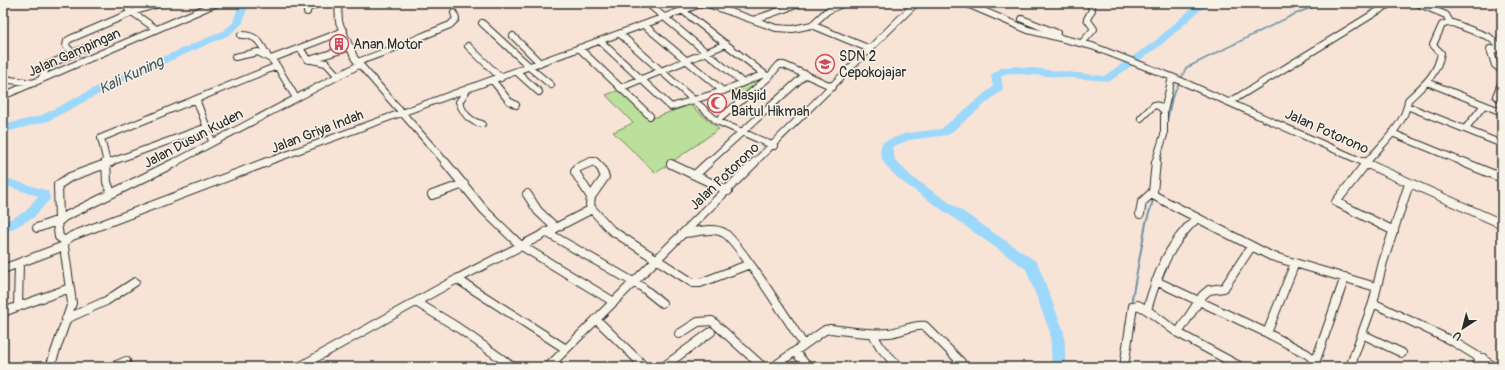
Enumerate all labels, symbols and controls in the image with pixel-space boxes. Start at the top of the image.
street label: Jalan Gampingan [25,24,123,81]
building icon: Anan Motor [328,33,350,55]
place label: Anan Motor [353,36,423,53]
place label: SDN 2 Cepokojajar [839,48,906,81]
water label: Kali Kuning [96,52,168,99]
school or university icon: SDN 2 Cepokojajar [814,53,836,75]
place label: Masjid Baitul Hikmah [731,87,810,120]
mosque icon: Masjid Baitul Hikmah [706,92,728,114]
street label: Jalan Dusun Kuden [141,105,246,172]
street label: Jalan Potorono [1282,105,1372,158]
street label: Jalan Griya Indah [269,106,366,157]
street label: Jalan Potorono [686,139,763,214]
north arrow [1443,308,1483,348]
text: U [1451,328,1464,343]

